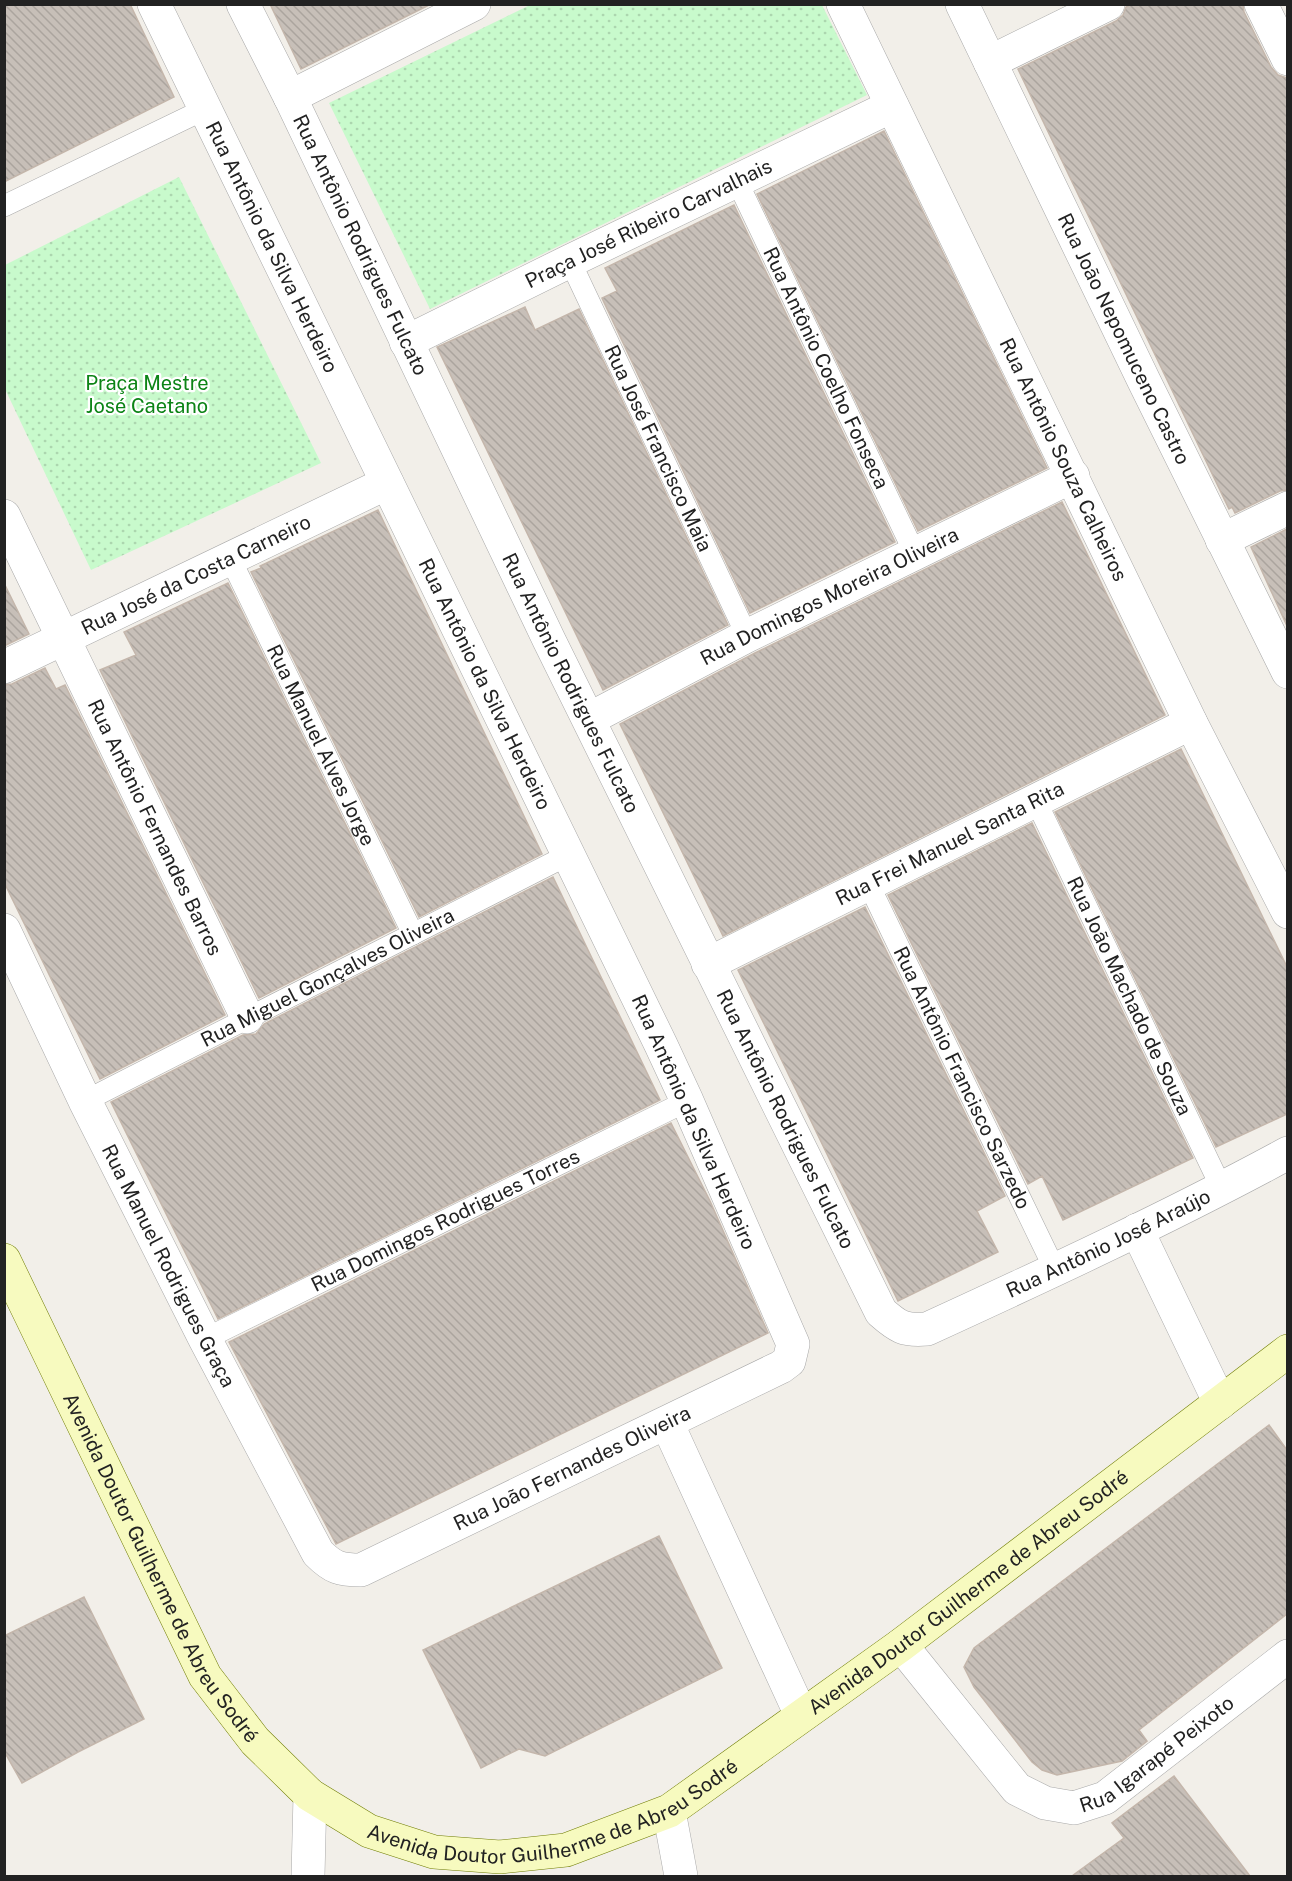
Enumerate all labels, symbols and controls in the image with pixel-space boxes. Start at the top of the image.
street label: Rua Antônio Rodrigues Fulcato [288,111,433,379]
street label: Rua Antônio da Silva Herdeiro [201,117,343,377]
street label: Praça José Ribeiro Carvalhais [521,154,776,293]
street label: Rua João Nepomuceno Castro [1053,209,1195,468]
street label: Rua Antônio Coelho Fonseca [758,243,894,493]
street label: Rua Antônio Souza Calheiros [994,334,1132,585]
street label: Rua José Francisco Maia [599,341,717,555]
park label: Praça Mestre José Caetano [85,371,209,418]
street label: Rua José da Costa Carneiro [77,509,315,640]
street label: Rua Domingos Moreira Oliveira [696,522,962,670]
street label: Rua Antônio Rodrigues Fulcato [497,549,644,817]
street label: Rua Antônio da Silva Herdeiro [414,554,556,814]
street label: Rua Manuel Alves Jorge [262,640,380,850]
street label: Rua Antônio Fernandes Barros [83,695,227,959]
street label: Rua Frei Manuel Santa Rita [831,776,1068,910]
street label: Rua João Machado de Souza [1062,873,1197,1119]
street label: Rua Miguel Gonçalves Oliveira [197,903,458,1052]
street label: Rua Antônio Francisco Sarzedo [888,942,1036,1213]
street label: Rua Antônio Rodrigues Fulcato [711,985,860,1253]
street label: Rua Antônio da Silva Herdeiro [627,991,761,1253]
street label: Rua Manuel Rodrigues Graça [97,1140,240,1391]
street label: Rua Domingos Rodrigues Torres [307,1144,583,1297]
street label: Rua Antônio José Araújo [1002,1184,1214,1303]
street label: Avenida Doutor Guilherme de Abreu Sodré [58,1389,264,1747]
street label: Rua João Fernandes Oliveira [449,1401,694,1536]
street label: Avenida Doutor Guilherme de Abreu Sodré [803,1465,1133,1720]
street label: Rua Igarapé Peixoto [1077,1691,1238,1817]
street label: Avenida Doutor Guilherme de Abreu Sodré [364,1754,742,1869]

